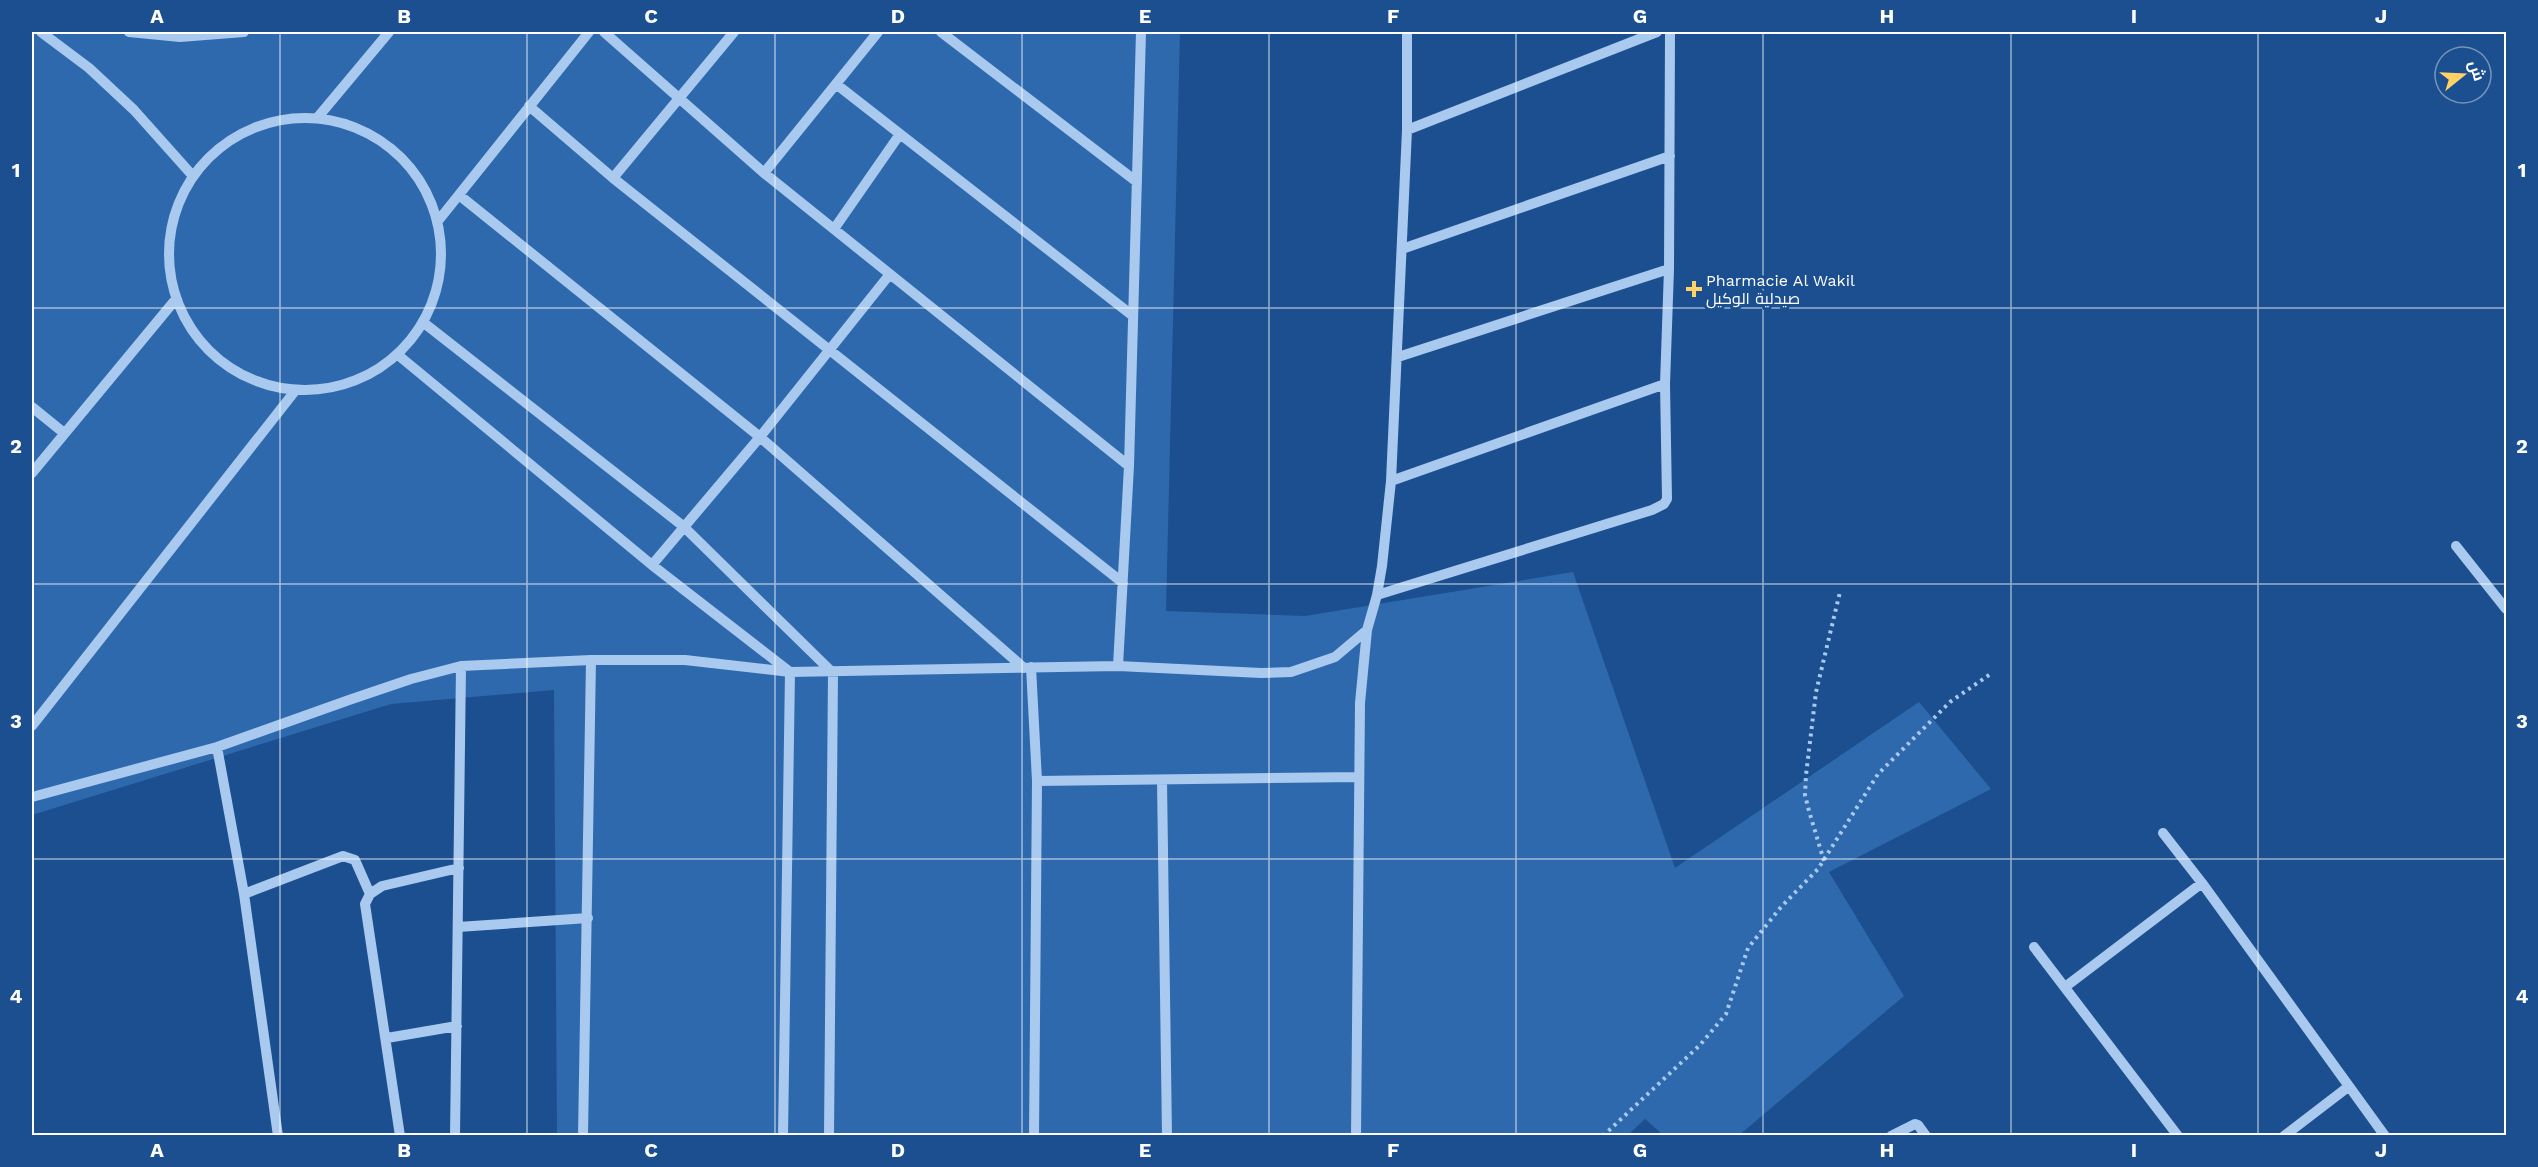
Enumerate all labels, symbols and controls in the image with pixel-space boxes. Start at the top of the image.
text: A [150,4,164,28]
text: B [397,4,411,28]
text: C [644,4,658,28]
text: D [891,4,905,28]
text: E [1139,4,1151,28]
text: F [1387,4,1399,28]
text: G [1633,4,1647,28]
text: H [1880,4,1894,28]
text: I [2131,4,2137,28]
text: J [2375,4,2387,28]
north arrow [2433,45,2493,105]
text: ش [2465,58,2489,83]
text: 1 [12,158,20,182]
text: 1 [2518,158,2526,182]
place label: Pharmacie Al Wakil صيدلية الوكيل [1706,271,1855,309]
marker: Pharmacie Al Wakil صيدلية الوكيل [1687,282,1701,296]
text: 2 [10,434,22,458]
text: 2 [2516,434,2528,458]
text: 3 [10,709,22,733]
text: 3 [2516,709,2528,733]
text: 4 [10,984,23,1008]
text: 4 [2516,984,2529,1008]
text: A [150,1138,164,1162]
text: B [397,1138,411,1162]
text: C [644,1138,658,1162]
text: D [891,1138,905,1162]
text: E [1139,1138,1151,1162]
text: F [1387,1138,1399,1162]
text: G [1633,1138,1647,1162]
text: H [1880,1138,1894,1162]
text: I [2131,1138,2137,1162]
text: J [2375,1138,2387,1162]

